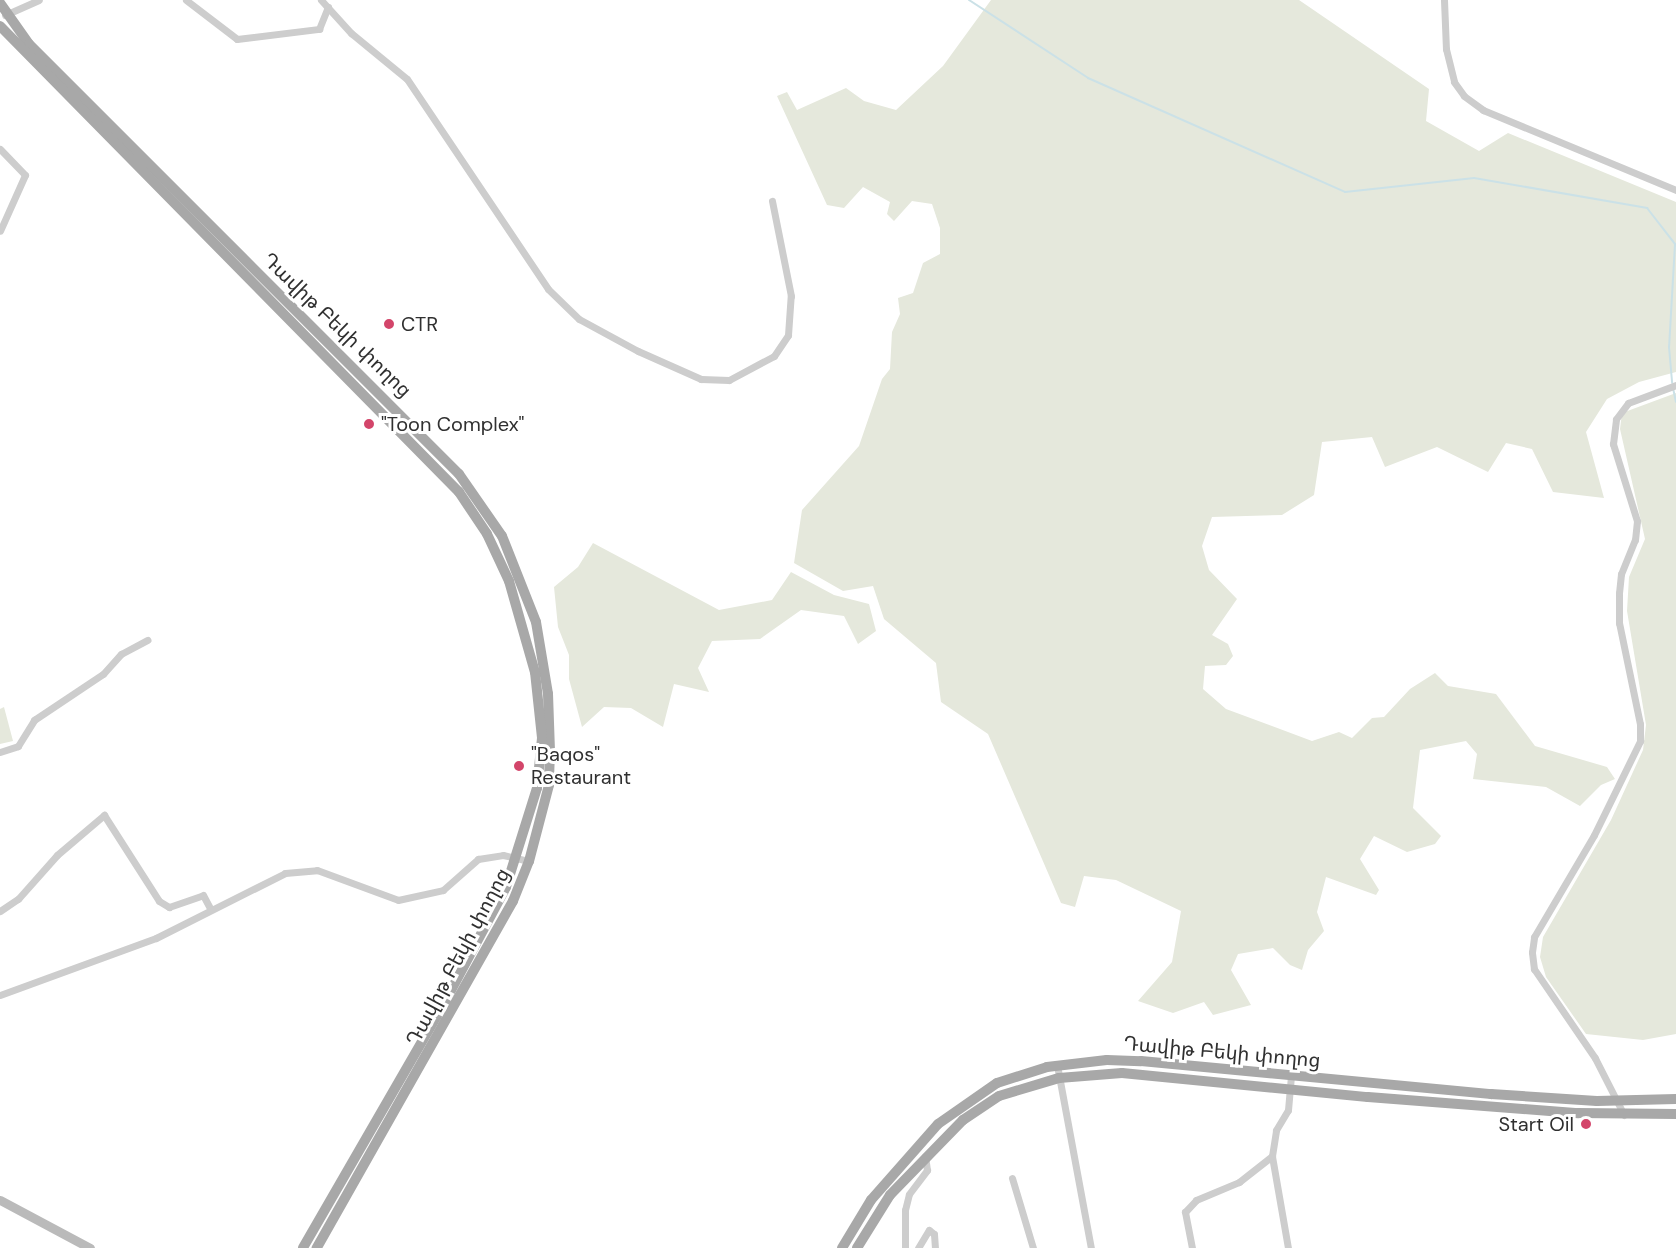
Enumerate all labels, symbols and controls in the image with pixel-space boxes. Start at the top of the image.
street label: Դավիթ Բեկի փողոց [258,248,416,402]
place label: CTR [401,312,438,336]
marker: CTR [382,317,396,331]
place label: "Toon Complex" [381,412,524,436]
marker: "Toon Complex" [362,417,376,431]
place label: "Baqos" Restaurant [531,742,631,789]
marker: "Baqos" Restaurant [512,759,526,773]
street label: Դավիթ Բեկի փողոց [401,864,515,1050]
street label: Դավիթ Բեկի փողոց [1122,1031,1322,1073]
place label: Start Oil [1498,1112,1574,1136]
marker: Start Oil [1579,1117,1593,1131]

